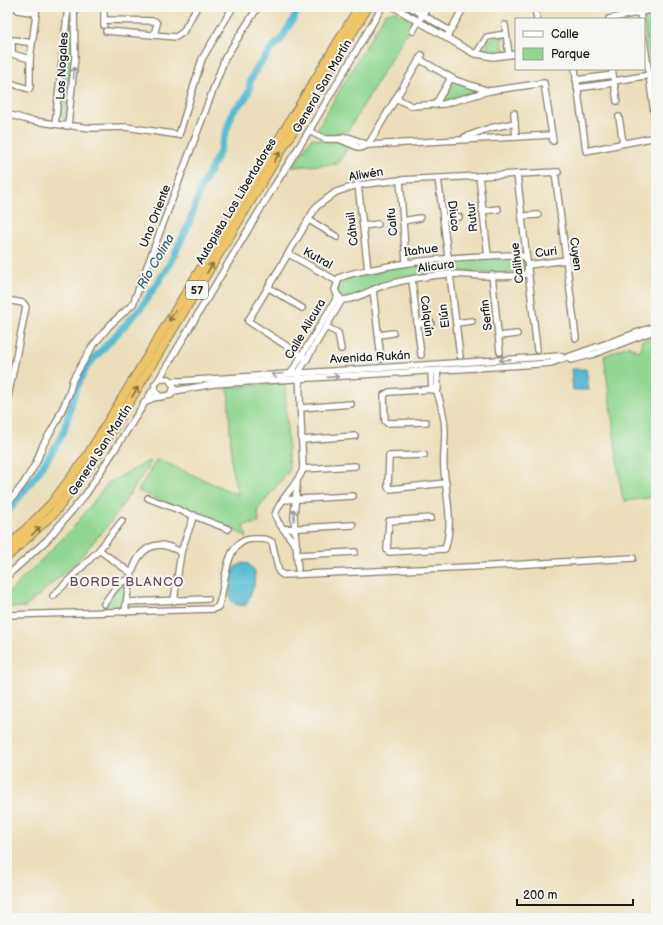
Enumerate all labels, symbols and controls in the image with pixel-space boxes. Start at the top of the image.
legend [515,18,645,70]
text: Calle [551,27,579,42]
street label: Los Nogales [53,32,72,100]
street label: General San Martín [290,37,355,136]
text: Parque [551,47,590,62]
one-way arrow [70,67,77,80]
street label: Autopista Los Libertadores [193,135,280,267]
one-way arrow [273,152,281,163]
street label: Aliwén [348,164,385,185]
street label: Uno Oriente [137,183,174,250]
street label: Diuco [444,200,463,233]
street label: Rutur [463,201,482,233]
street label: Calfu [384,207,401,237]
street label: Cáhuil [343,211,362,247]
water label: Río Colina [134,231,178,292]
street label: Cuyen [566,236,585,272]
street label: Itahue [403,241,439,260]
street label: Calihue [508,242,527,284]
street label: Kutral [300,244,335,273]
street label: Curi [534,244,558,261]
street label: Alicura [417,257,455,276]
one-way arrow [206,263,214,274]
road number: 57 [186,281,208,299]
street label: Calquín [417,295,436,338]
street label: Calle Alicura [282,296,329,362]
street label: Serfin [477,298,496,331]
street label: Elún [436,303,453,329]
one-way arrow [168,310,176,322]
street label: Avenida Rukán [329,348,411,367]
one-way arrow [499,357,512,364]
one-way arrow [271,370,284,377]
one-way arrow [326,374,339,381]
one-way arrow [132,386,140,398]
street label: General San Martín [65,402,136,499]
one-way arrow [291,509,298,522]
one-way arrow [31,526,41,536]
district label: BORDE BLANCO [70,574,184,590]
scale bar [517,881,633,907]
text: 200 m [523,888,557,903]

